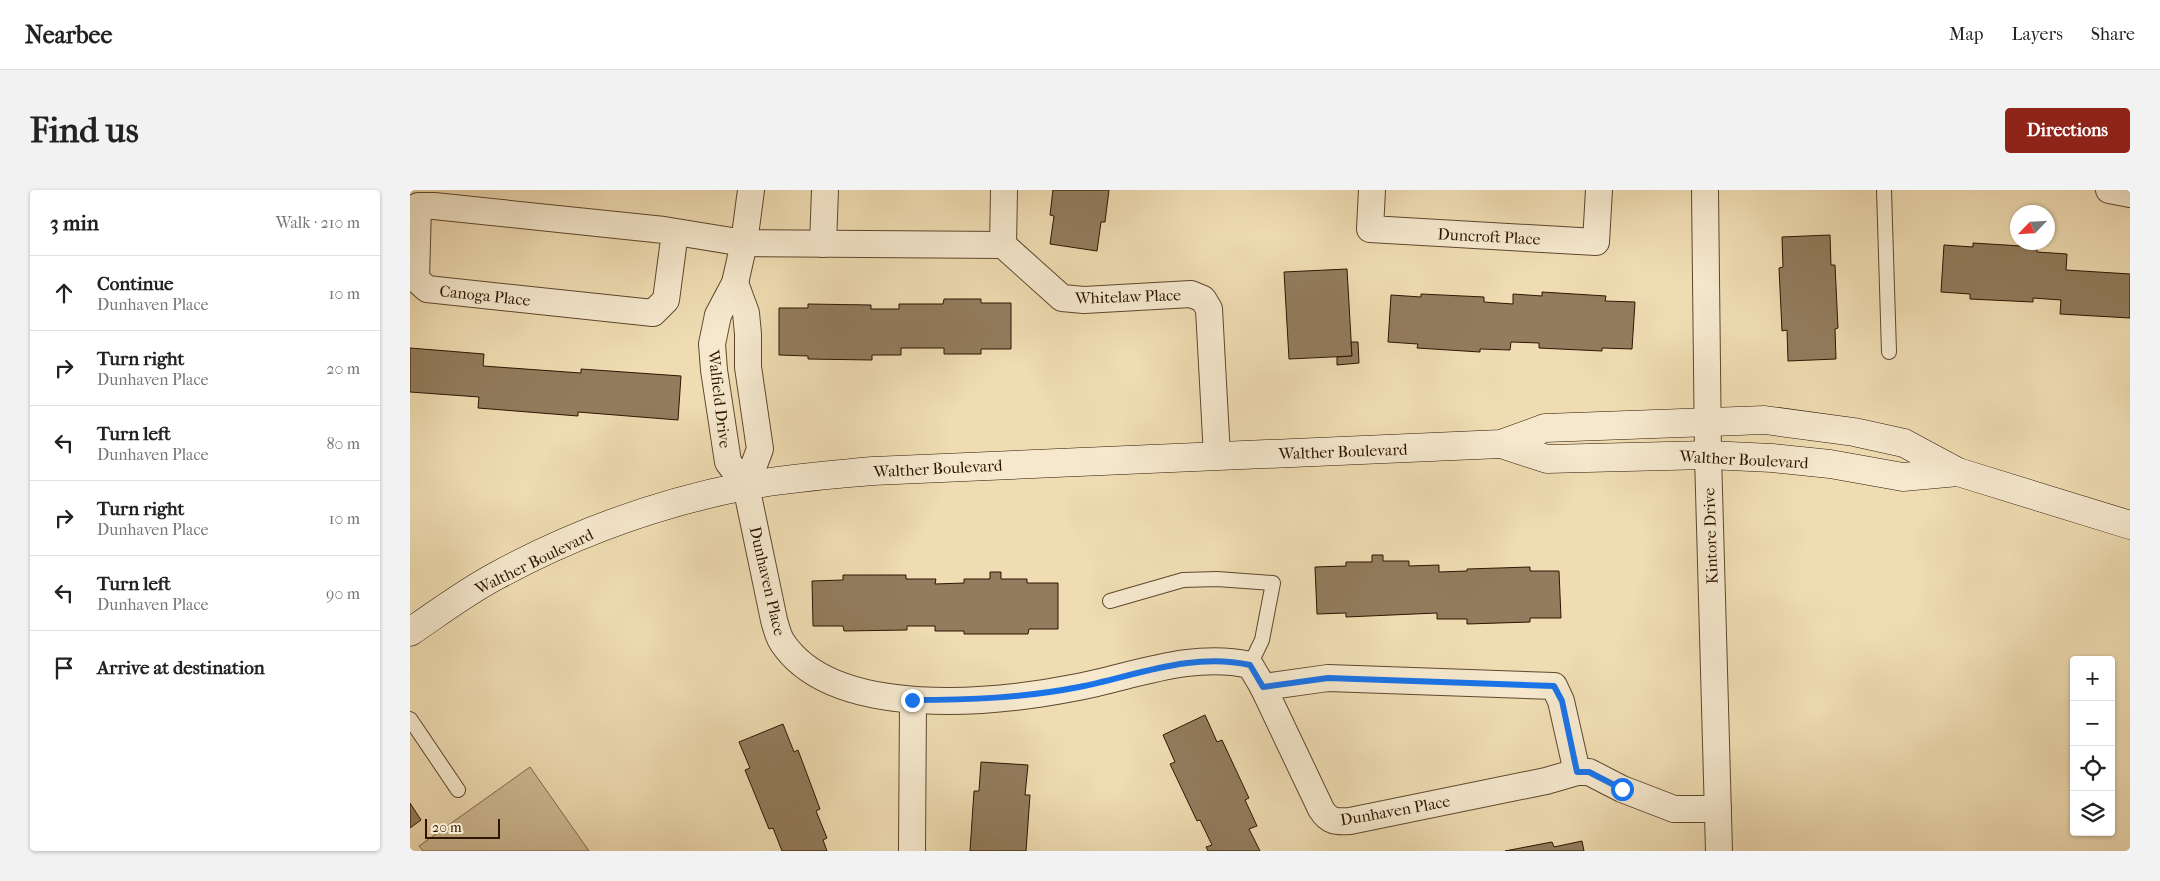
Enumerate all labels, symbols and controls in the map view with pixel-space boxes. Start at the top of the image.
text: Nearbee [25,21,112,49]
text: Map [1949,24,1983,45]
text: Layers [2011,24,2063,45]
text: Share [2091,24,2135,45]
button: Directions [2005,108,2130,153]
text: Find us [30,110,139,151]
north arrow [2010,205,2055,250]
text: 3 min [50,211,99,235]
text: Walk · 210 m [276,213,360,232]
street label: Duncroft Place [1437,224,1541,249]
text: Continue [97,273,173,295]
icon: ahead [50,279,78,307]
street label: Canoga Place [439,281,531,310]
text: 10 m [329,284,360,303]
street label: Whitelaw Place [1074,285,1181,308]
text: Dunhaven Place [97,295,208,314]
text: Turn right [97,348,184,370]
street label: Walfield Drive [704,348,735,449]
icon: right [50,354,78,382]
text: 20 m [326,359,360,378]
text: Dunhaven Place [97,370,208,389]
text: Turn left [97,423,171,445]
icon: left [50,429,78,457]
text: 80 m [326,434,360,453]
street label: Walther Boulevard [1277,440,1408,463]
text: Dunhaven Place [97,445,208,464]
street label: Walther Boulevard [1678,447,1809,472]
street label: Walther Boulevard [872,456,1003,481]
street label: Kintore Drive [1699,487,1722,584]
text: Turn right [97,498,184,520]
icon: right [50,504,78,532]
text: 10 m [329,509,360,528]
text: Dunhaven Place [97,520,208,539]
street label: Walther Boulevard [471,524,597,599]
street label: Dunhaven Place [746,525,789,638]
text: Turn left [97,573,171,595]
icon: left [50,579,78,607]
text: 90 m [326,584,360,603]
text: Dunhaven Place [97,595,208,614]
icon: arrive [50,654,78,682]
map controls [2070,656,2115,836]
button: + [2070,656,2115,701]
text: Arrive at destination [97,657,265,679]
route end [901,689,924,712]
button: − [2070,701,2115,746]
button: locate [2070,746,2115,791]
route start [1611,778,1634,801]
street label: Dunhaven Place [1339,791,1452,830]
button: layers [2070,791,2115,836]
scale bar [425,816,500,839]
text: 20 m [432,819,462,836]

